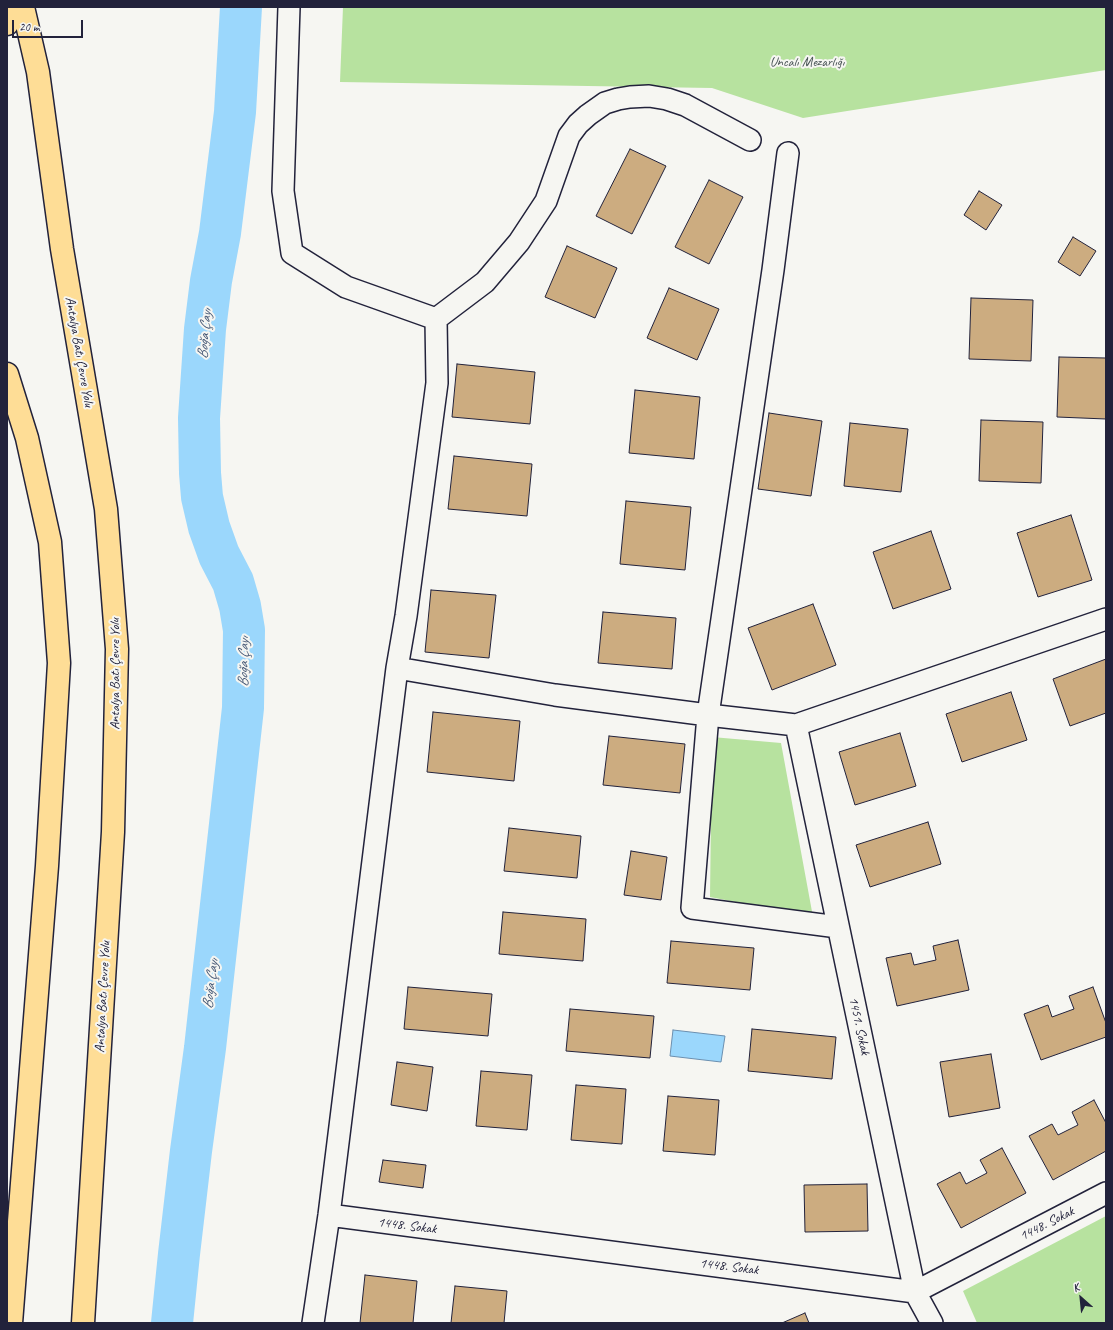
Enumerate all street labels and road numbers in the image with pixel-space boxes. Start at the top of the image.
street label: Antalya Batı Çevre Yolu [61,296,97,408]
street label: Antalya Batı Çevre Yolu [107,618,123,730]
street label: Antalya Batı Çevre Yolu [92,941,114,1053]
street label: 1451. Sokak [845,995,873,1057]
street label: 1448. Sokak [1017,1203,1077,1245]
street label: 1448. Sokak [377,1214,437,1238]
street label: 1448. Sokak [699,1255,759,1279]

